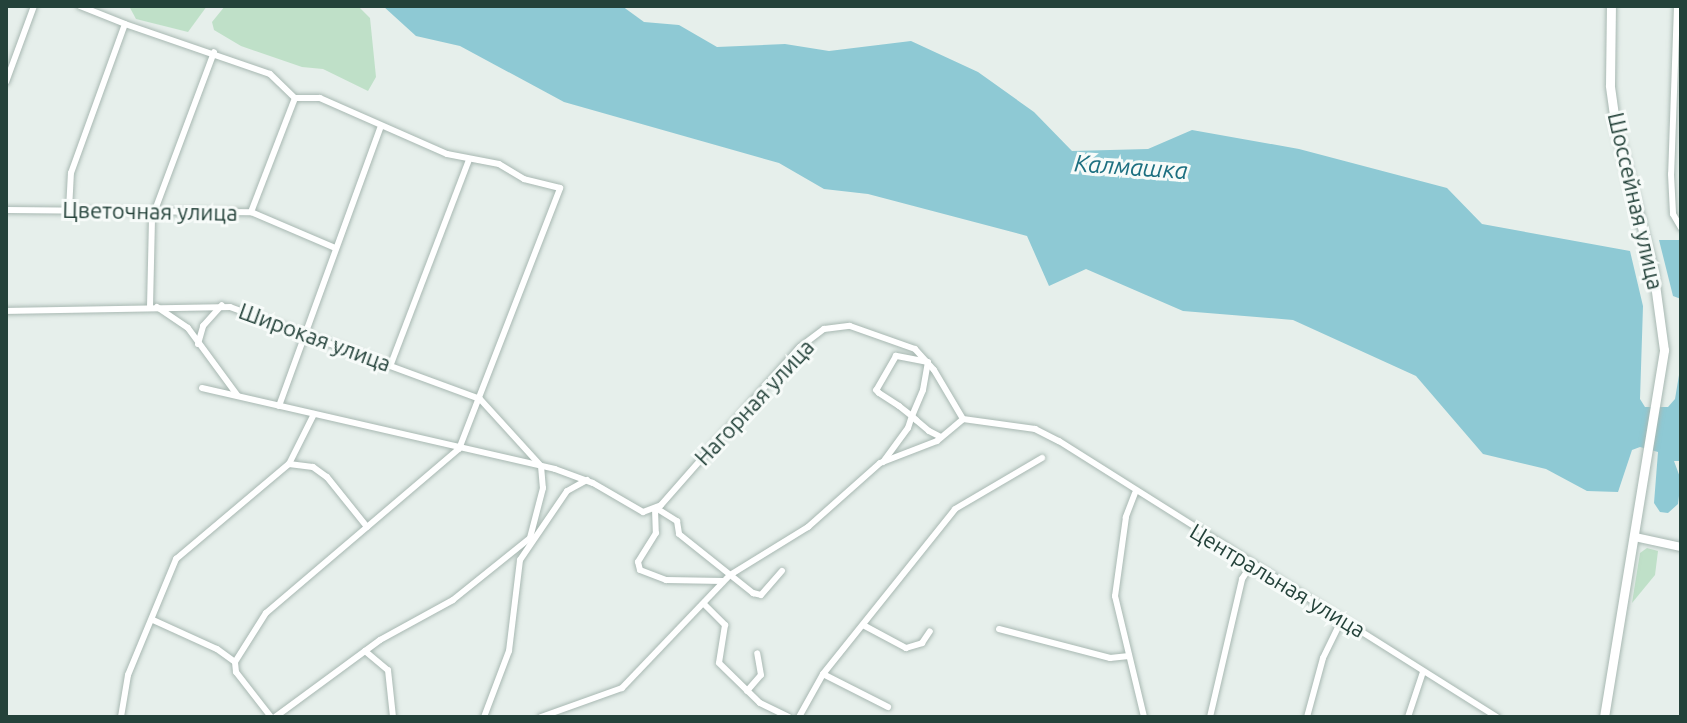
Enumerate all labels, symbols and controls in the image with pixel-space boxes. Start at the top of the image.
street label: Шоссейная улица [1603,110,1669,292]
water label: Калмашка [1073,149,1189,185]
street label: Цветочная улица [62,196,238,226]
street label: Широкая улица [235,297,395,377]
street label: Нагорная улица [689,334,819,470]
street label: Центральная улица [1186,517,1370,643]

